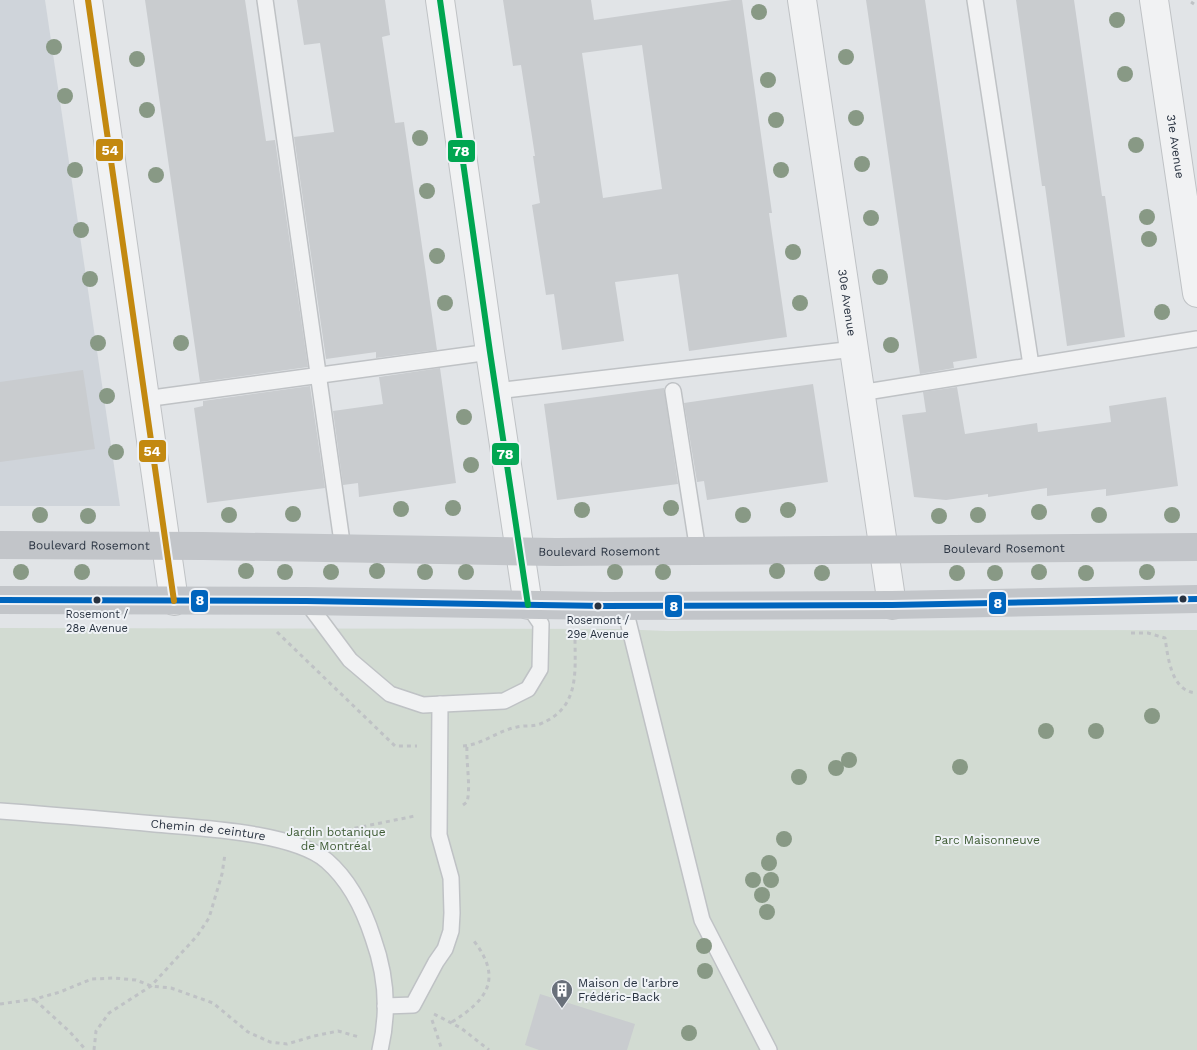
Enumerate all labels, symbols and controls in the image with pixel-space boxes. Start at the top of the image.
street label: 31e Avenue [1164,113,1187,180]
line badge: 54 [95,138,124,162]
line badge: 78 [447,139,476,163]
text: 54 [101,142,119,158]
text: 78 [452,143,470,159]
street label: 30e Avenue [835,268,859,337]
line badge: 54 [138,439,167,463]
line badge: 78 [491,442,520,466]
text: 54 [143,443,161,459]
text: 78 [496,446,514,462]
street label: Boulevard Rosemont [28,538,150,553]
street label: Boulevard Rosemont [943,541,1065,556]
street label: Boulevard Rosemont [538,544,660,559]
line badge: 8 [190,589,209,613]
line badge: 8 [988,591,1007,615]
text: 8 [196,592,205,608]
line badge: 8 [664,594,683,618]
unlabelled marker [1178,594,1188,604]
marker: Rosemont / 28e Avenue [92,595,102,605]
text: 8 [994,595,1003,611]
text: 8 [670,598,679,614]
marker: Rosemont / 29e Avenue [593,601,603,611]
place label: Rosemont / 28e Avenue [66,608,129,635]
place label: Rosemont / 29e Avenue [567,614,630,641]
street label: Chemin de ceinture [150,817,267,844]
park label: Jardin botanique de Montréal [286,825,386,853]
park label: Parc Maisonneuve [934,833,1040,847]
place label: Maison de l'arbre Frédéric-Back [578,976,679,1004]
building icon: Maison de l'arbre Frédéric-Back [550,978,574,1009]

